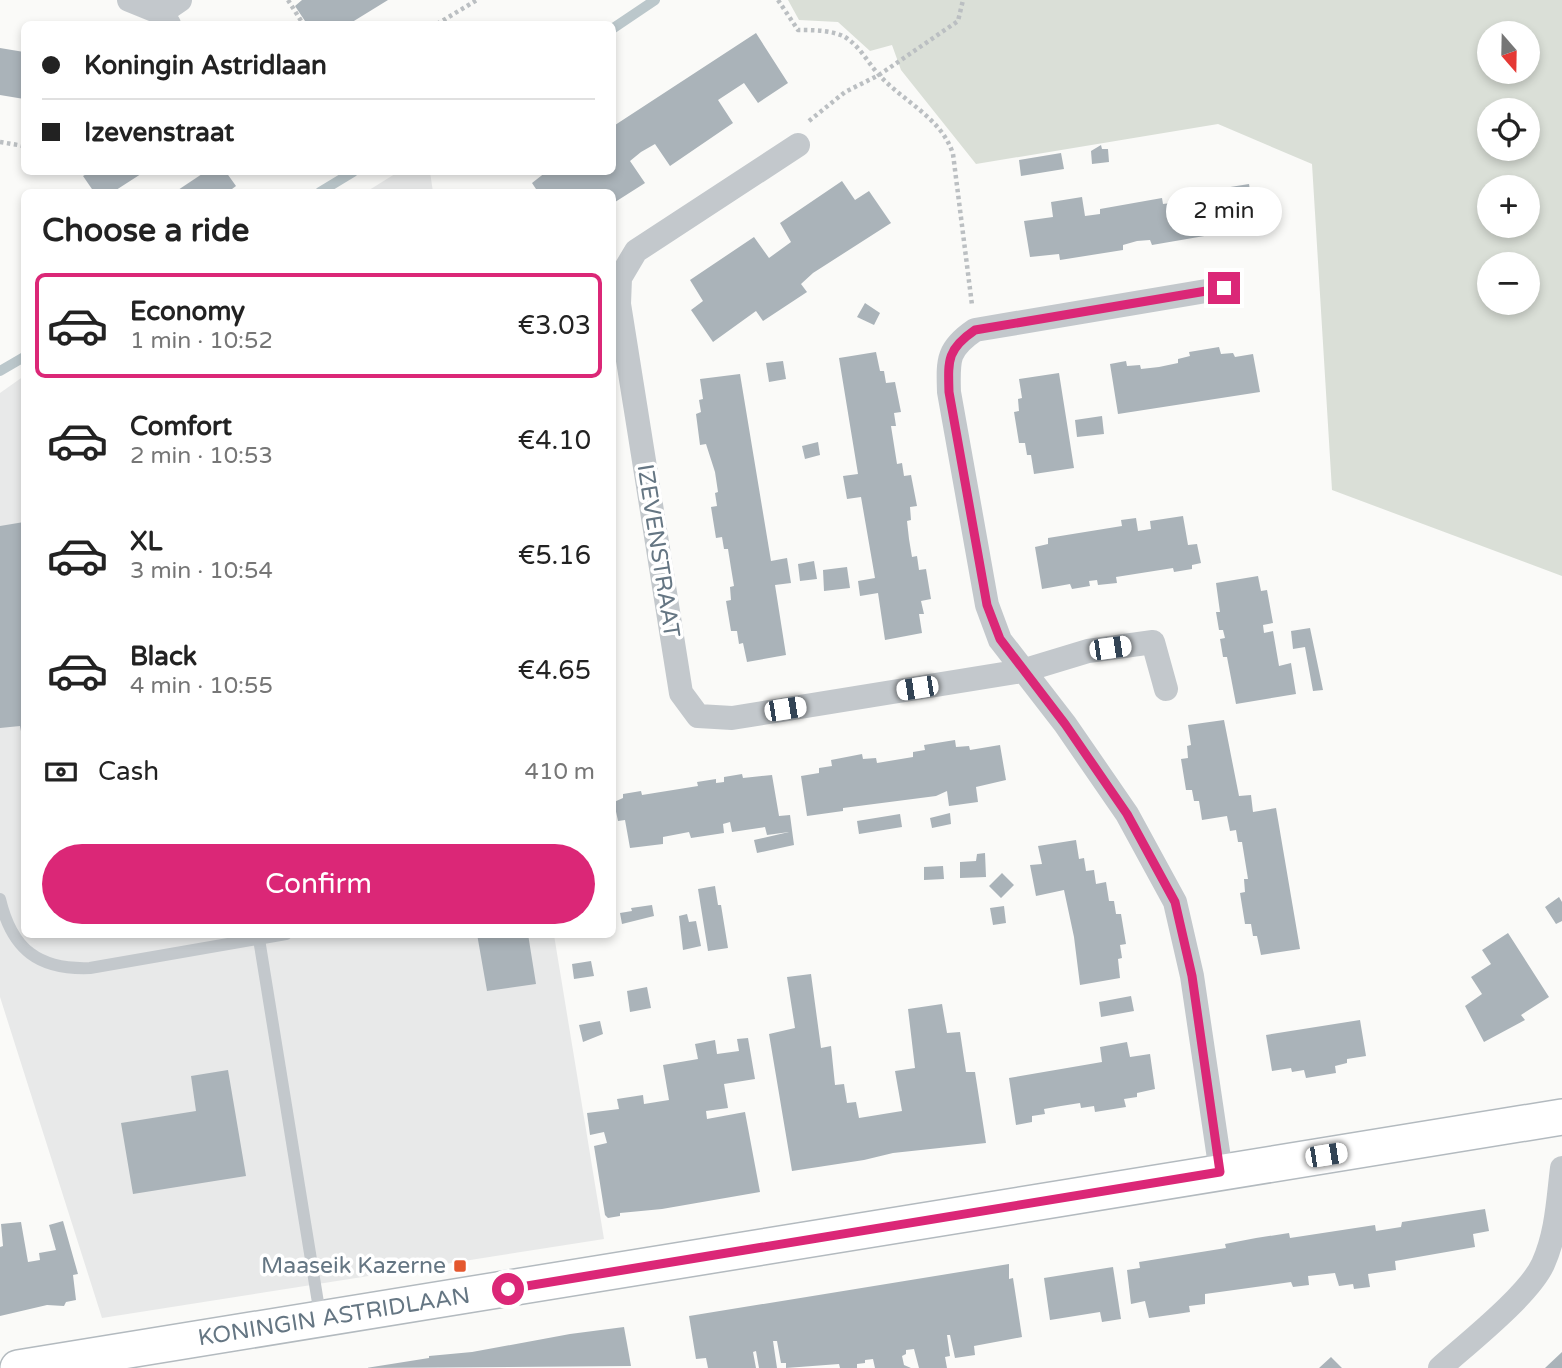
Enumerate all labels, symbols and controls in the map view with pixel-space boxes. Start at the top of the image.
north arrow [1477,21,1540,84]
map controls [1477,21,1540,315]
text: Koningin Astridlaan [84,50,327,81]
button: locate [1477,98,1540,161]
text: Izevenstraat [84,117,234,148]
button: + [1477,175,1540,238]
callout: 2 min [1166,187,1282,236]
text: 2 min [1193,197,1255,225]
text: Choose a ride [42,212,249,250]
button: − [1477,252,1540,315]
route end [1208,272,1240,304]
icon: car [46,294,109,357]
text: Economy [130,296,245,327]
text: €3.03 [518,310,591,341]
text: 1 min · 10:52 [130,327,273,355]
icon: car [46,409,109,472]
text: Comfort [130,411,232,442]
text: €4.10 [518,425,591,456]
text: 2 min · 10:53 [130,442,273,470]
street label: IZEVENSTRAAT [630,462,686,640]
icon: car [46,524,109,587]
text: XL [130,526,162,557]
text: €5.16 [518,540,591,571]
text: 3 min · 10:54 [130,557,273,585]
car [1088,635,1133,661]
icon: car [46,639,109,702]
text: Black [130,641,197,672]
text: €4.65 [518,655,591,686]
text: 4 min · 10:55 [130,672,273,700]
car [895,674,940,702]
car [763,695,808,723]
icon: cash [42,753,80,791]
text: Cash [98,756,159,787]
text: 410 m [525,758,595,786]
button: Confirm [42,844,595,924]
car [1304,1141,1349,1169]
place label: Maaseik Kazerne [261,1252,446,1280]
marker: Maaseik Kazerne [452,1258,468,1274]
route start [492,1273,524,1305]
street label: KONINGIN ASTRIDLAAN [196,1282,472,1352]

